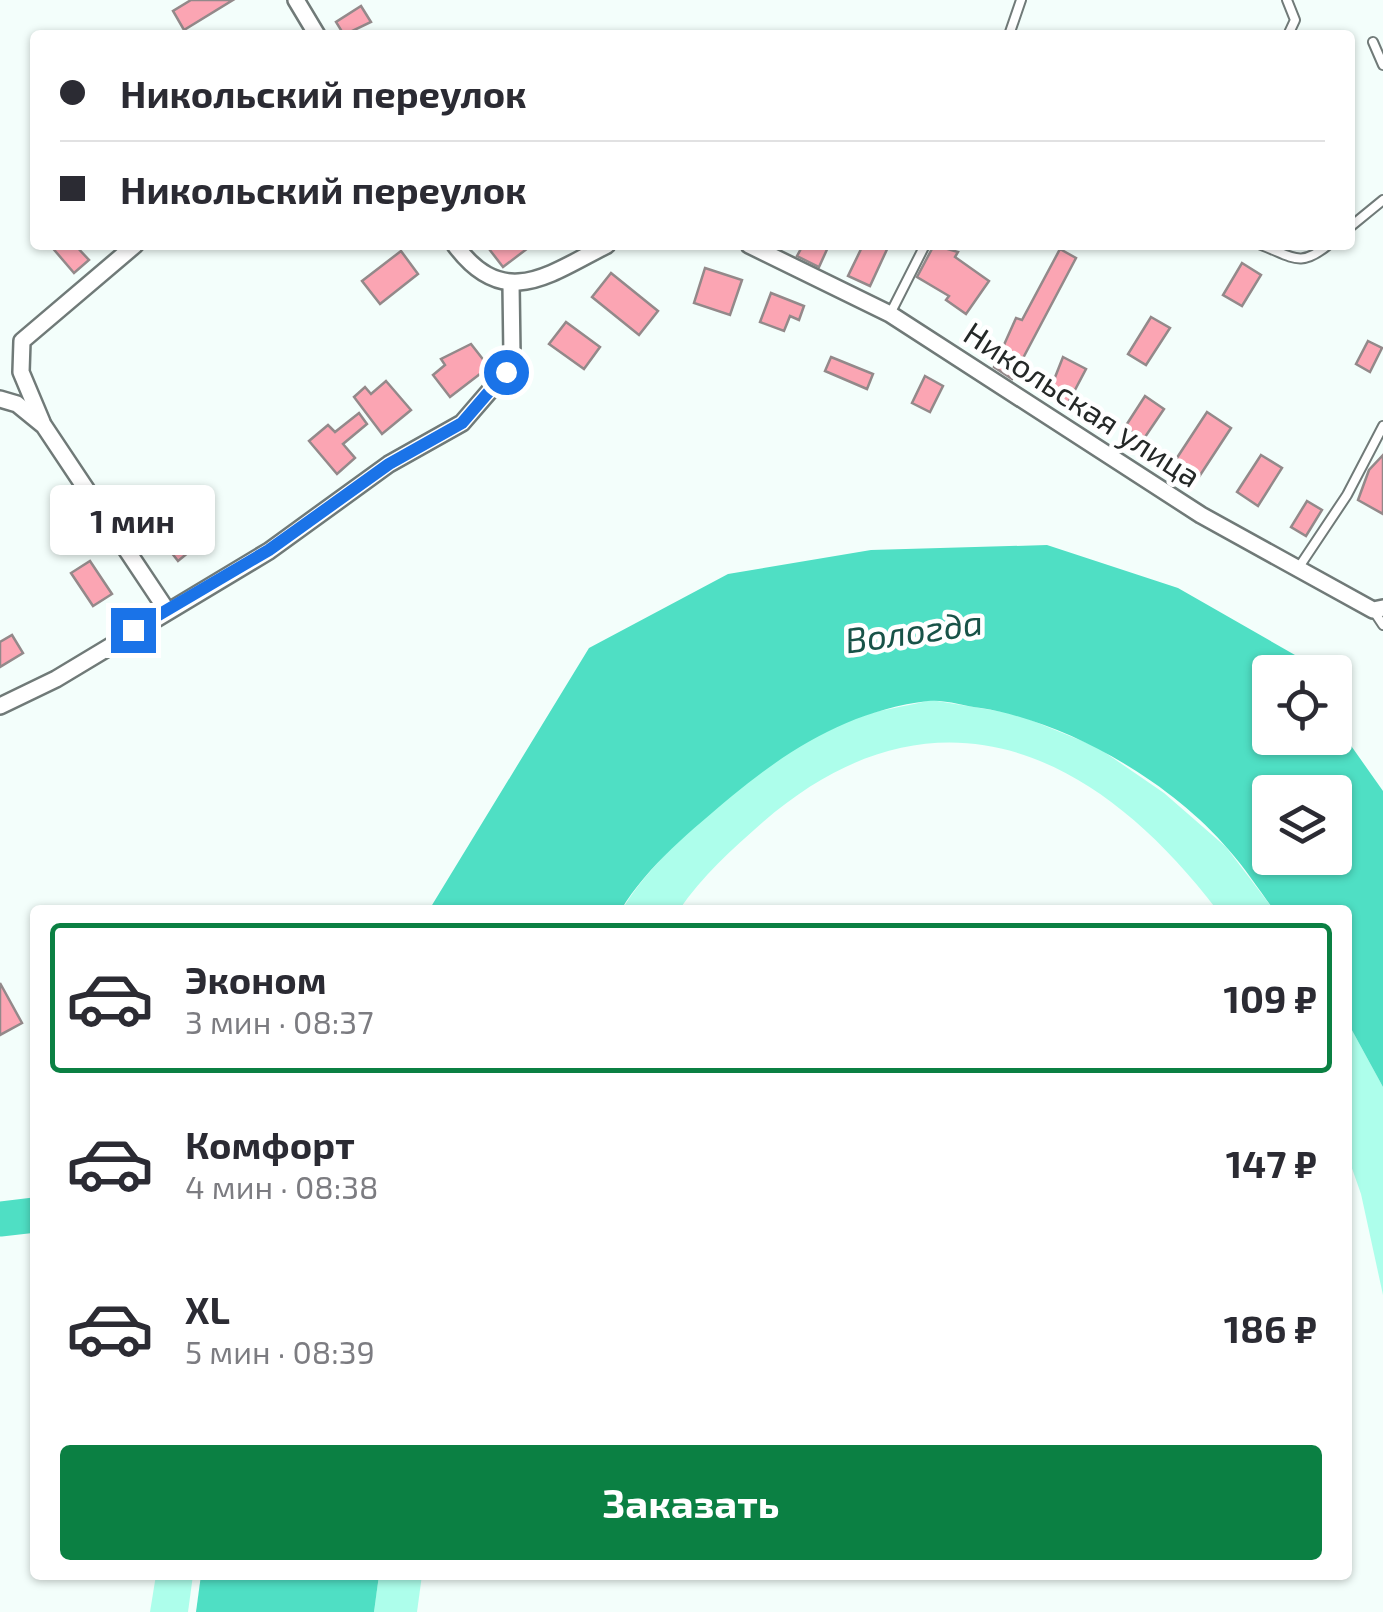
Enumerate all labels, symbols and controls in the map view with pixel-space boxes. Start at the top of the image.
text: Никольский переулок [120,70,527,116]
text: Никольский переулок [120,166,527,212]
street label: Никольская улица [957,313,1208,495]
route start [484,350,529,395]
callout: 1 мин [51,485,216,555]
text: 1 мин [90,501,175,539]
water label: Вологда [842,600,985,660]
route end [111,608,156,653]
map controls [1252,655,1352,875]
button: locate [1252,655,1352,755]
button: layers [1252,775,1352,875]
icon: car [65,953,155,1043]
text: Эконом [185,956,327,1002]
text: 109 ₽ [1224,975,1317,1021]
text: 3 мин · 08:37 [185,1002,374,1040]
icon: car [65,1118,155,1208]
text: Комфорт [185,1121,355,1167]
text: 147 ₽ [1226,1140,1317,1186]
text: 4 мин · 08:38 [185,1167,378,1205]
icon: car [65,1283,155,1373]
text: XL [185,1286,230,1332]
text: 186 ₽ [1224,1305,1317,1351]
text: 5 мин · 08:39 [185,1332,375,1370]
button: Заказать [60,1445,1322,1560]

